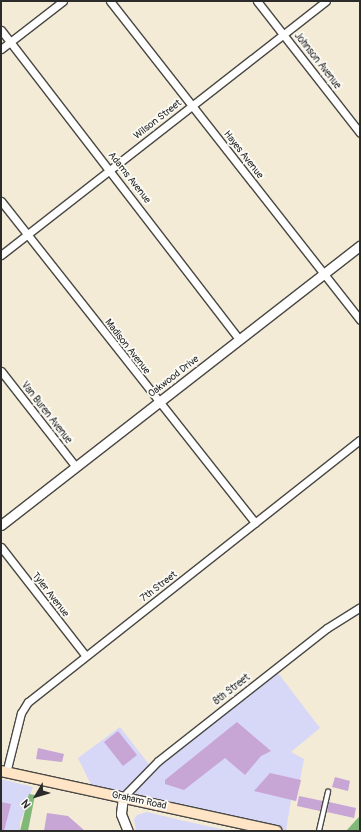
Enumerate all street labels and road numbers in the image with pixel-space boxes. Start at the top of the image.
street label: Johnson Avenue [291,30,343,92]
street label: Wilson Street [132,98,184,142]
street label: Hayes Avenue [221,129,265,181]
street label: Adams Avenue [105,150,153,206]
street label: Madison Avenue [102,317,152,377]
street label: Oakwood Drive [146,353,202,401]
street label: Van Buren Avenue [18,380,74,446]
street label: 7th Street [138,569,180,605]
street label: Tyler Avenue [29,570,71,620]
street label: 8th Street [211,672,253,708]
street label: Graham Road [110,789,168,813]

